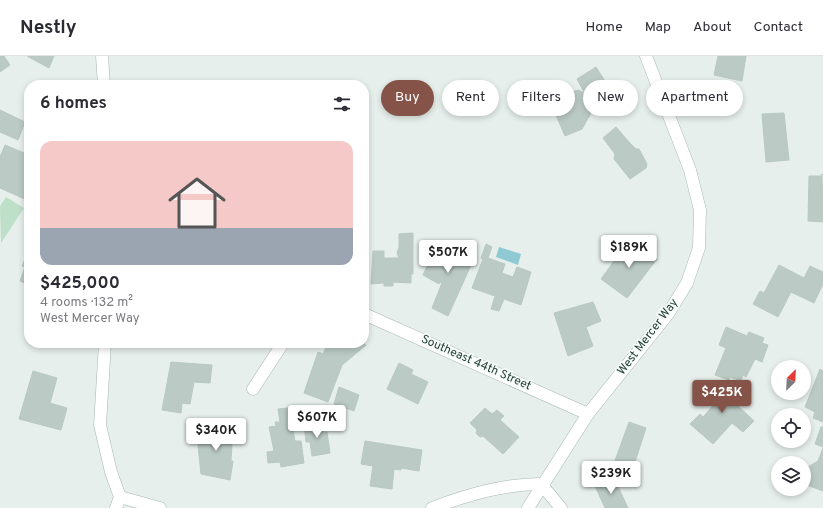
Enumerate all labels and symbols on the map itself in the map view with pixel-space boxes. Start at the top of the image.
pin: $189K [601,235,657,269]
pin: $507K [420,240,476,274]
street label: West Mercer Way [614,295,682,379]
street label: Southeast 44th Street [418,331,534,395]
north arrow [771,360,811,400]
pin: $425K [694,380,750,414]
pin: $607K [289,405,345,439]
pin: $340K [188,418,244,452]
pin: $239K [583,461,639,495]

